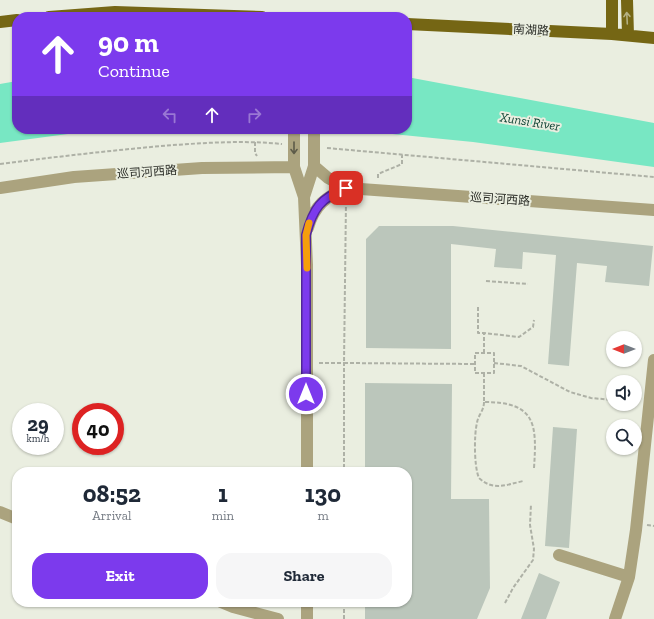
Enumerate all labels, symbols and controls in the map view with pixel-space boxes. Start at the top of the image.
one-way arrow [624,12,631,25]
street label: 南湖路 [513,22,549,38]
text: 90 m [98,26,159,59]
icon: ahead [32,28,84,80]
text: Continue [98,60,170,82]
icon: left [159,104,181,126]
icon: ahead [201,104,223,126]
icon: right [243,104,265,126]
water label: Xunsi River [498,109,561,134]
one-way arrow [290,141,298,154]
street label: 巡司河西路 [117,163,177,181]
pin [329,171,363,205]
icon: arrive [335,177,357,199]
street label: 巡司河西路 [470,190,530,208]
north arrow [606,331,642,367]
map controls [606,331,642,455]
position arrow [285,373,327,415]
button: sound [606,375,642,411]
speed limit sign: 40 [72,403,124,455]
text: 29 [27,412,49,436]
button: search [606,419,642,455]
text: km/h [27,433,49,445]
text: 08:52 [83,479,141,508]
text: 1 [218,479,228,508]
text: 130 [305,479,341,508]
text: Arrival [92,508,131,523]
text: min [212,508,234,523]
text: m [317,508,329,523]
button: Exit [32,553,208,599]
button: Share [216,553,392,599]

